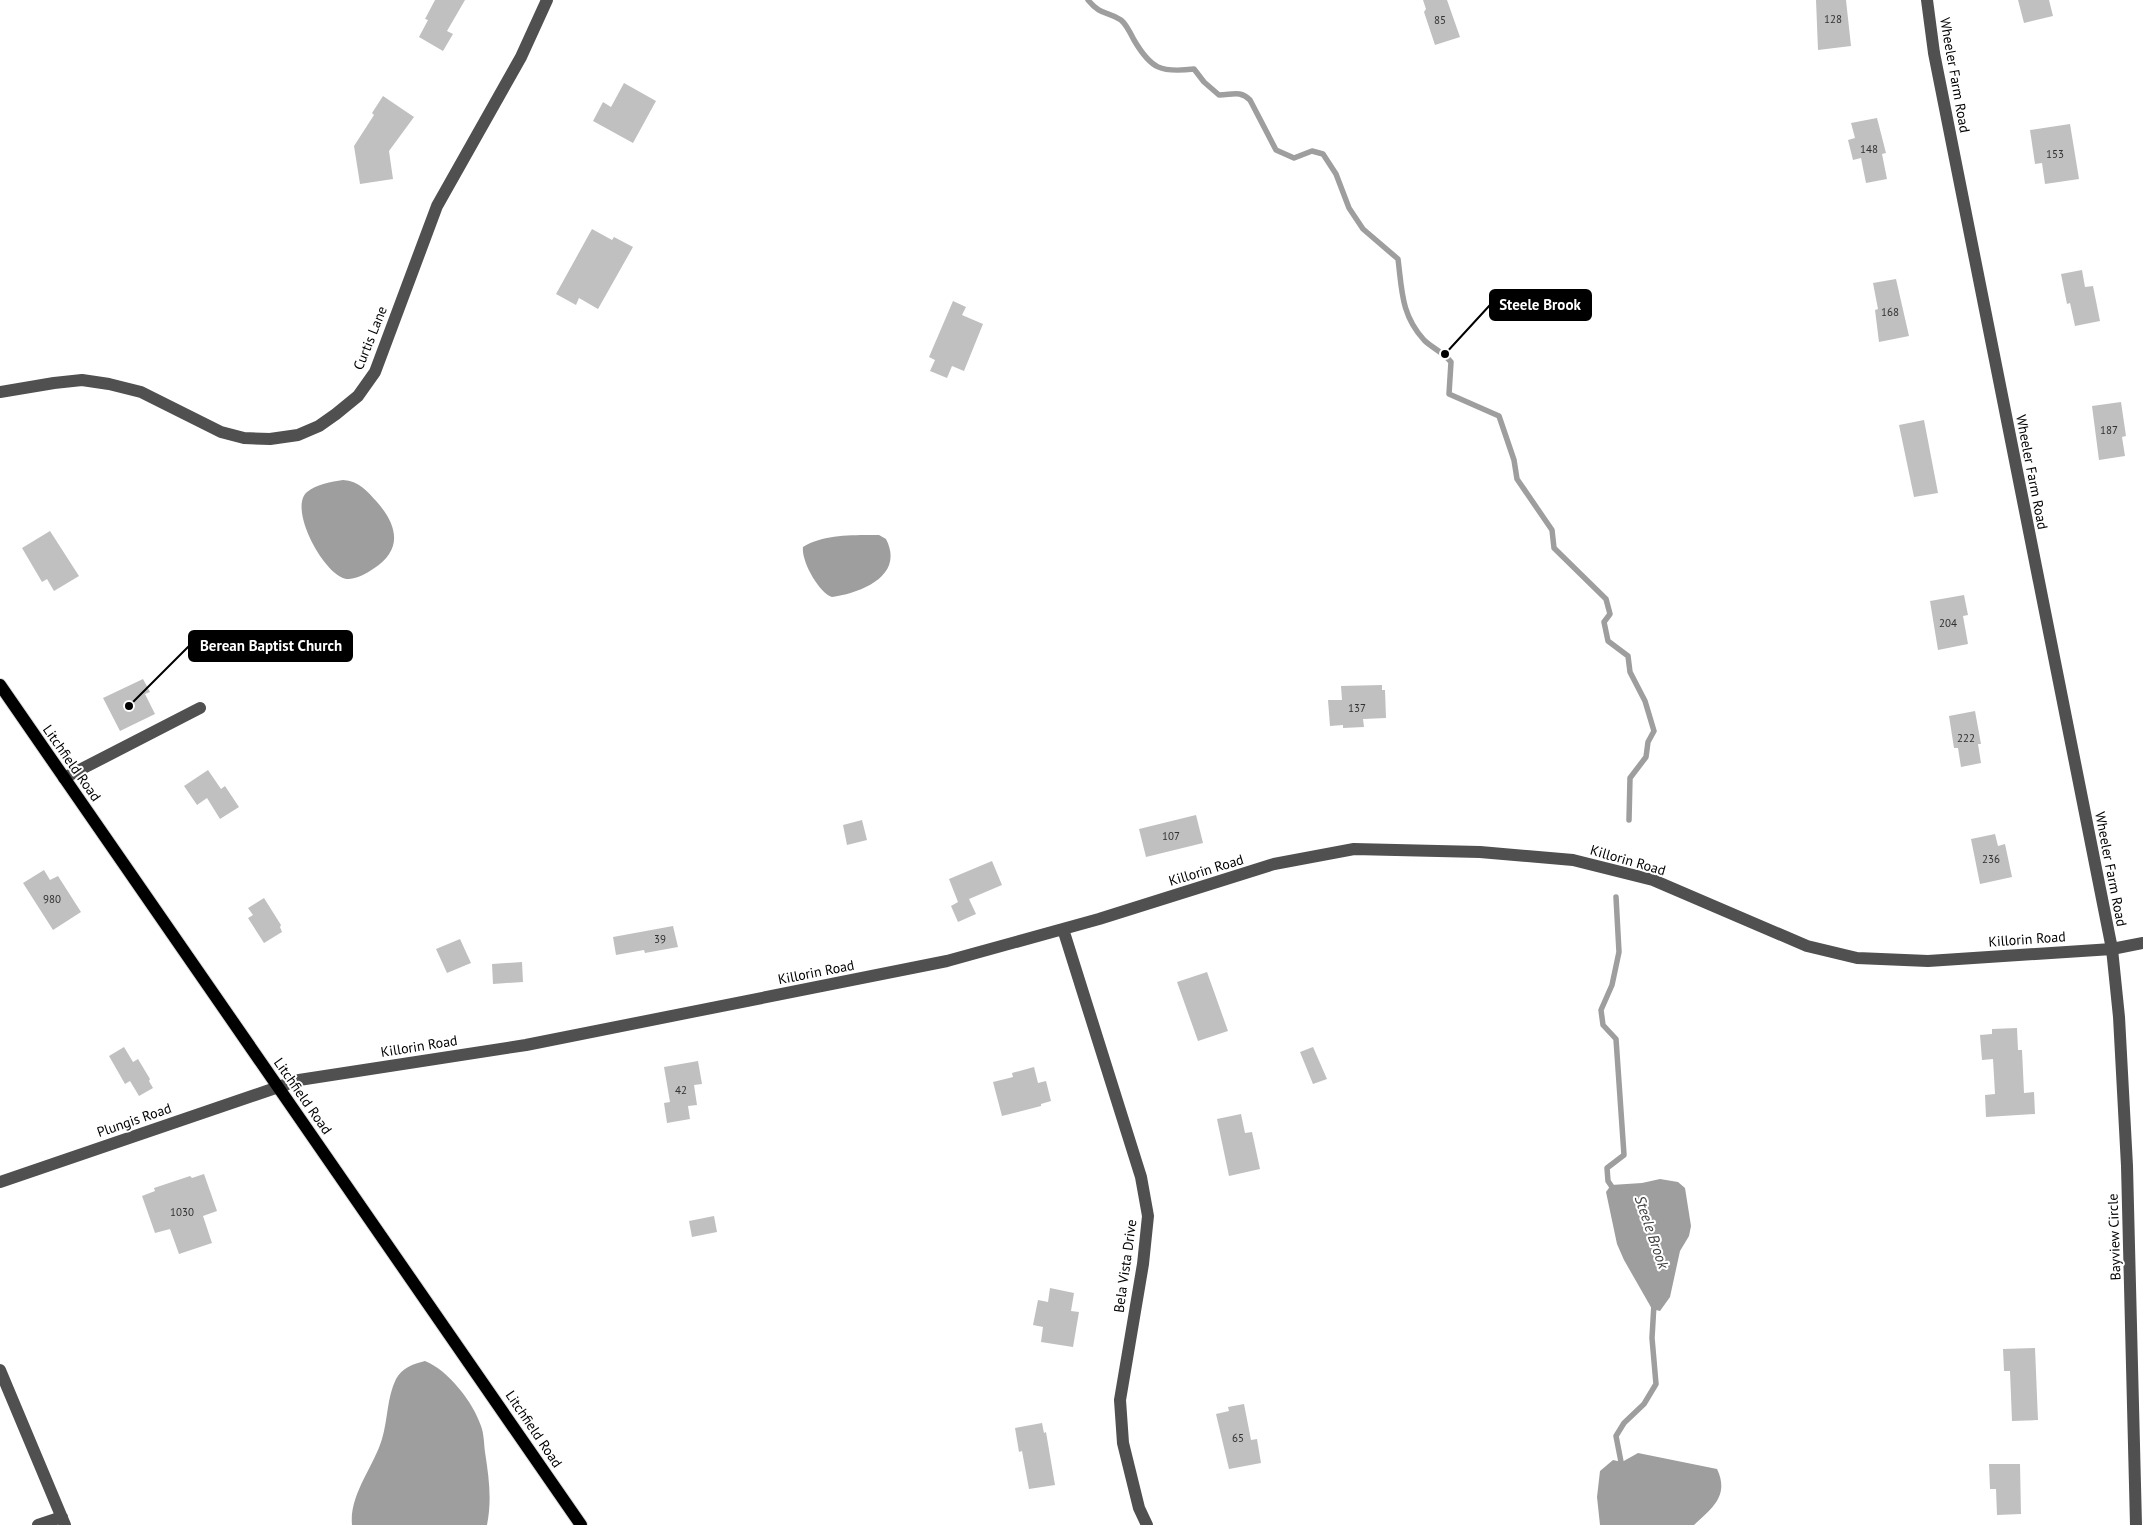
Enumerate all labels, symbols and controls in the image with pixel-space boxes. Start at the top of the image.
house number: 128 [1824,12,1842,26]
house number: 85 [1434,13,1446,27]
street label: Wheeler Farm Road [1936,16,1974,134]
house number: 148 [1860,142,1878,156]
house number: 153 [2046,147,2064,161]
callout: Steele Brook [1490,290,1591,320]
text: Steele Brook [1499,295,1581,314]
street label: Curtis Lane [349,303,391,373]
house number: 168 [1881,305,1899,319]
street label: Wheeler Farm Road [2012,413,2052,531]
house number: 187 [2100,423,2118,437]
house number: 204 [1939,616,1957,630]
callout: Berean Baptist Church [189,631,352,661]
text: Berean Baptist Church [200,636,342,655]
house number: 137 [1348,701,1366,715]
street label: Litchfield Road [39,721,105,805]
house number: 222 [1957,731,1975,745]
street label: Wheeler Farm Road [2091,810,2131,928]
house number: 107 [1162,829,1180,843]
street label: Killorin Road [1588,841,1668,879]
street label: Killorin Road [1166,850,1246,890]
house number: 236 [1982,852,2000,866]
house number: 980 [43,892,61,906]
street label: Killorin Road [1988,927,2066,951]
house number: 39 [654,932,666,946]
street label: Killorin Road [776,956,856,988]
street label: Killorin Road [379,1031,459,1061]
street label: Litchfield Road [270,1054,336,1138]
house number: 42 [675,1083,687,1097]
street label: Plungis Road [94,1099,174,1141]
water label: Steele Brook [1631,1193,1674,1272]
street label: Bayview Circle [2103,1193,2125,1281]
house number: 1030 [170,1205,194,1219]
street label: Bela Vista Drive [1110,1218,1140,1314]
street label: Litchfield Road [502,1387,566,1471]
house number: 65 [1232,1431,1244,1445]

